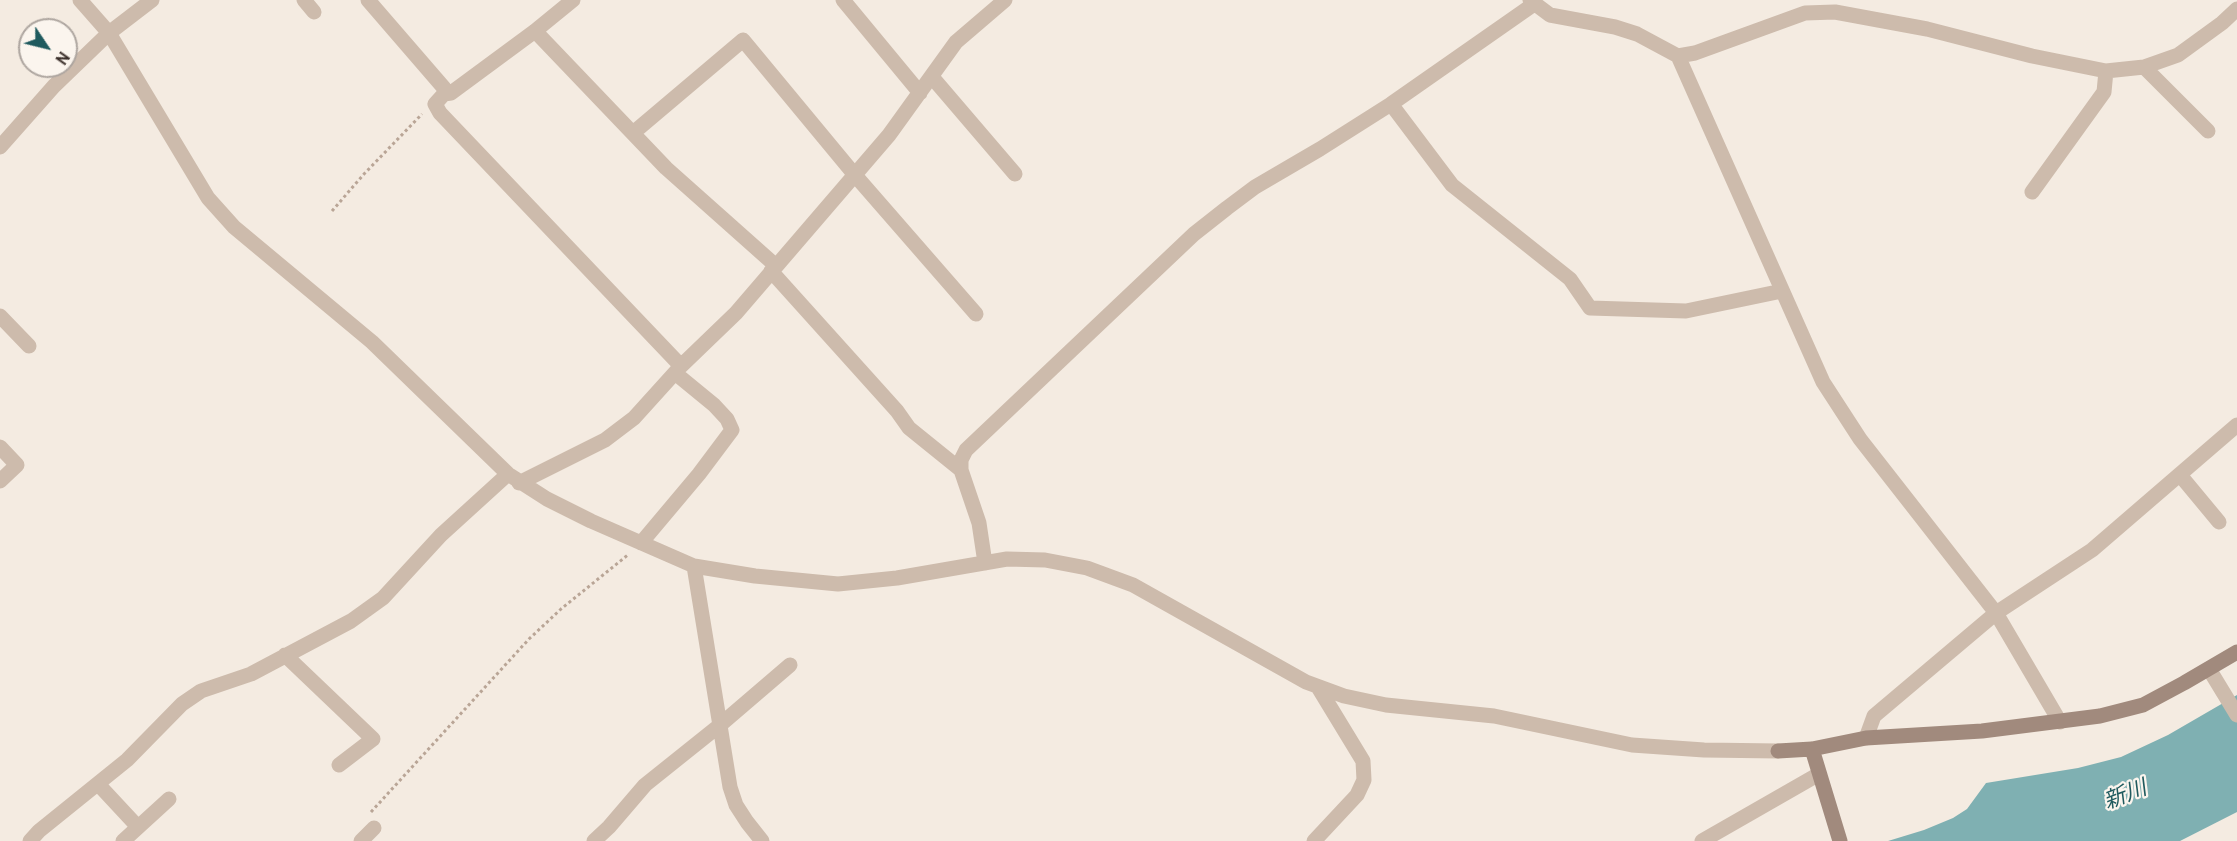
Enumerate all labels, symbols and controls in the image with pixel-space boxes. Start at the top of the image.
north arrow [18,18,78,78]
text: N [50,47,73,68]
water label: 新川 [2101,777,2151,817]

